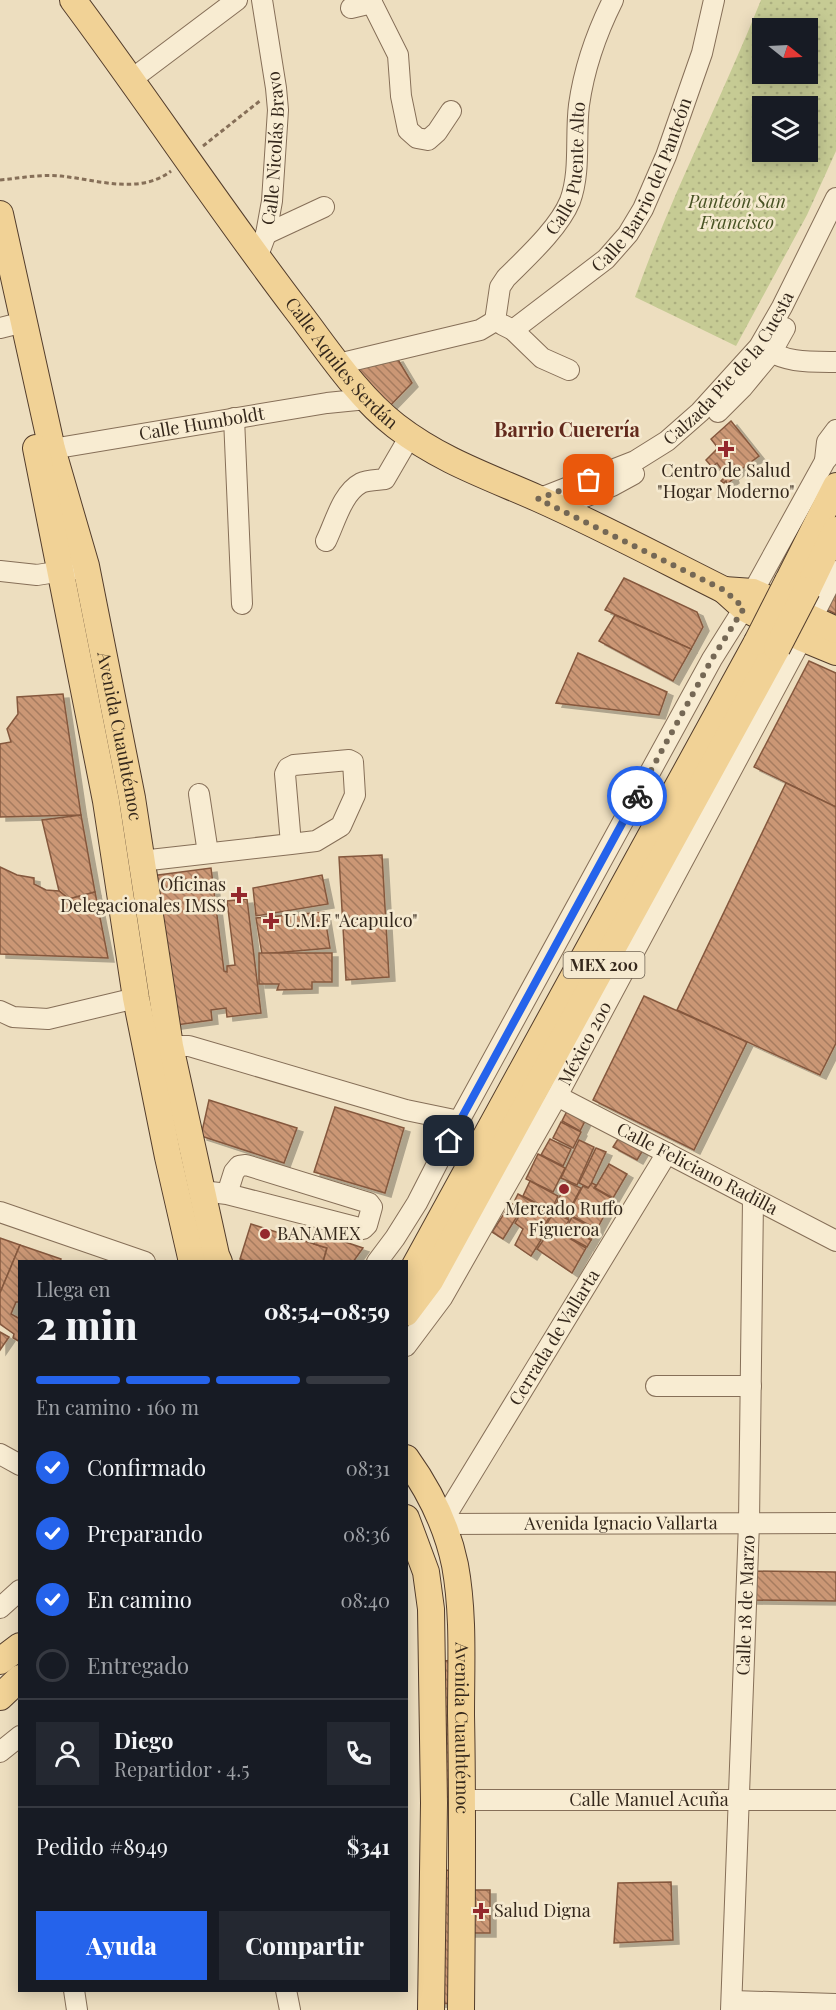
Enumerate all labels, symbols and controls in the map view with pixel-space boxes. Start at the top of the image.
north arrow [752,18,818,84]
map controls [752,18,818,162]
street label: Calle Nicolás Bravo [255,70,289,227]
street label: Calle Barrio del Panteón [586,94,697,277]
button: layers [752,96,818,162]
street label: Calle Puente Alto [539,100,590,240]
park label: Panteón San Francisco [687,189,786,234]
street label: Calzada Pie de la Cuesta [658,287,799,450]
street label: Calle Aquiles Serdán [280,292,404,434]
street label: Calle Humboldt [137,401,267,445]
district label: Barrio Cuerería [494,415,641,442]
marker: Centro de Salud "Hogar Moderno" [717,440,735,458]
pin [563,454,614,505]
place label: Centro de Salud "Hogar Moderno" [657,458,795,503]
icon: bag [572,463,605,496]
street label: Avenida Cuauhtémoc [92,648,148,823]
courier [607,766,667,826]
icon: bike [621,780,654,813]
place label: Oficinas Delegacionales IMSS [60,872,226,917]
marker: Oficinas Delegacionales IMSS [230,886,248,904]
place label: U.M.F "Acapulco" [284,908,418,932]
marker: U.M.F "Acapulco" [262,912,280,930]
road number: MEX 200 [564,952,644,978]
street label: México 200 [552,997,617,1089]
pin [423,1115,474,1166]
street label: Calle Feliciano Radilla [613,1116,782,1220]
icon: home [432,1124,465,1157]
marker: Mercado Ruffo Figueroa [557,1182,571,1196]
place label: Mercado Ruffo Figueroa [505,1196,623,1241]
place label: BANAMEX [277,1221,361,1245]
marker: BANAMEX [258,1227,272,1241]
street label: Cerrada de Vallarta [503,1264,604,1410]
text: Llega en [36,1275,111,1302]
text: 08:54–08:59 [264,1296,390,1326]
text: 2 min [36,1298,138,1350]
text: En camino · 160 m [36,1393,199,1420]
icon: check [36,1451,69,1484]
text: Confirmado [87,1452,206,1482]
text: 08:31 [346,1454,390,1481]
street label: Avenida Ignacio Vallarta [523,1510,718,1535]
icon: check [36,1517,69,1550]
text: Preparando [87,1518,203,1548]
text: 08:36 [343,1520,390,1547]
street label: Calle 18 de Marzo [730,1534,760,1676]
icon: check [36,1583,69,1616]
text: En camino [87,1584,192,1614]
text: 08:40 [340,1586,390,1613]
street label: Avenida Cuauhtémoc [450,1641,475,1814]
text: Entregado [87,1650,189,1680]
button: person [36,1722,99,1785]
button: phone [327,1722,390,1785]
text: Diego [114,1725,173,1755]
text: Repartidor · 4.5 [114,1755,250,1782]
street label: Calle Manuel Acuña [569,1787,729,1811]
text: Pedido #8949 [36,1831,168,1861]
text: $341 [347,1831,390,1861]
place label: Salud Digna [494,1898,591,1922]
marker: Salud Digna [472,1902,490,1920]
button: Ayuda [36,1911,207,1980]
button: Compartir [219,1911,390,1980]

